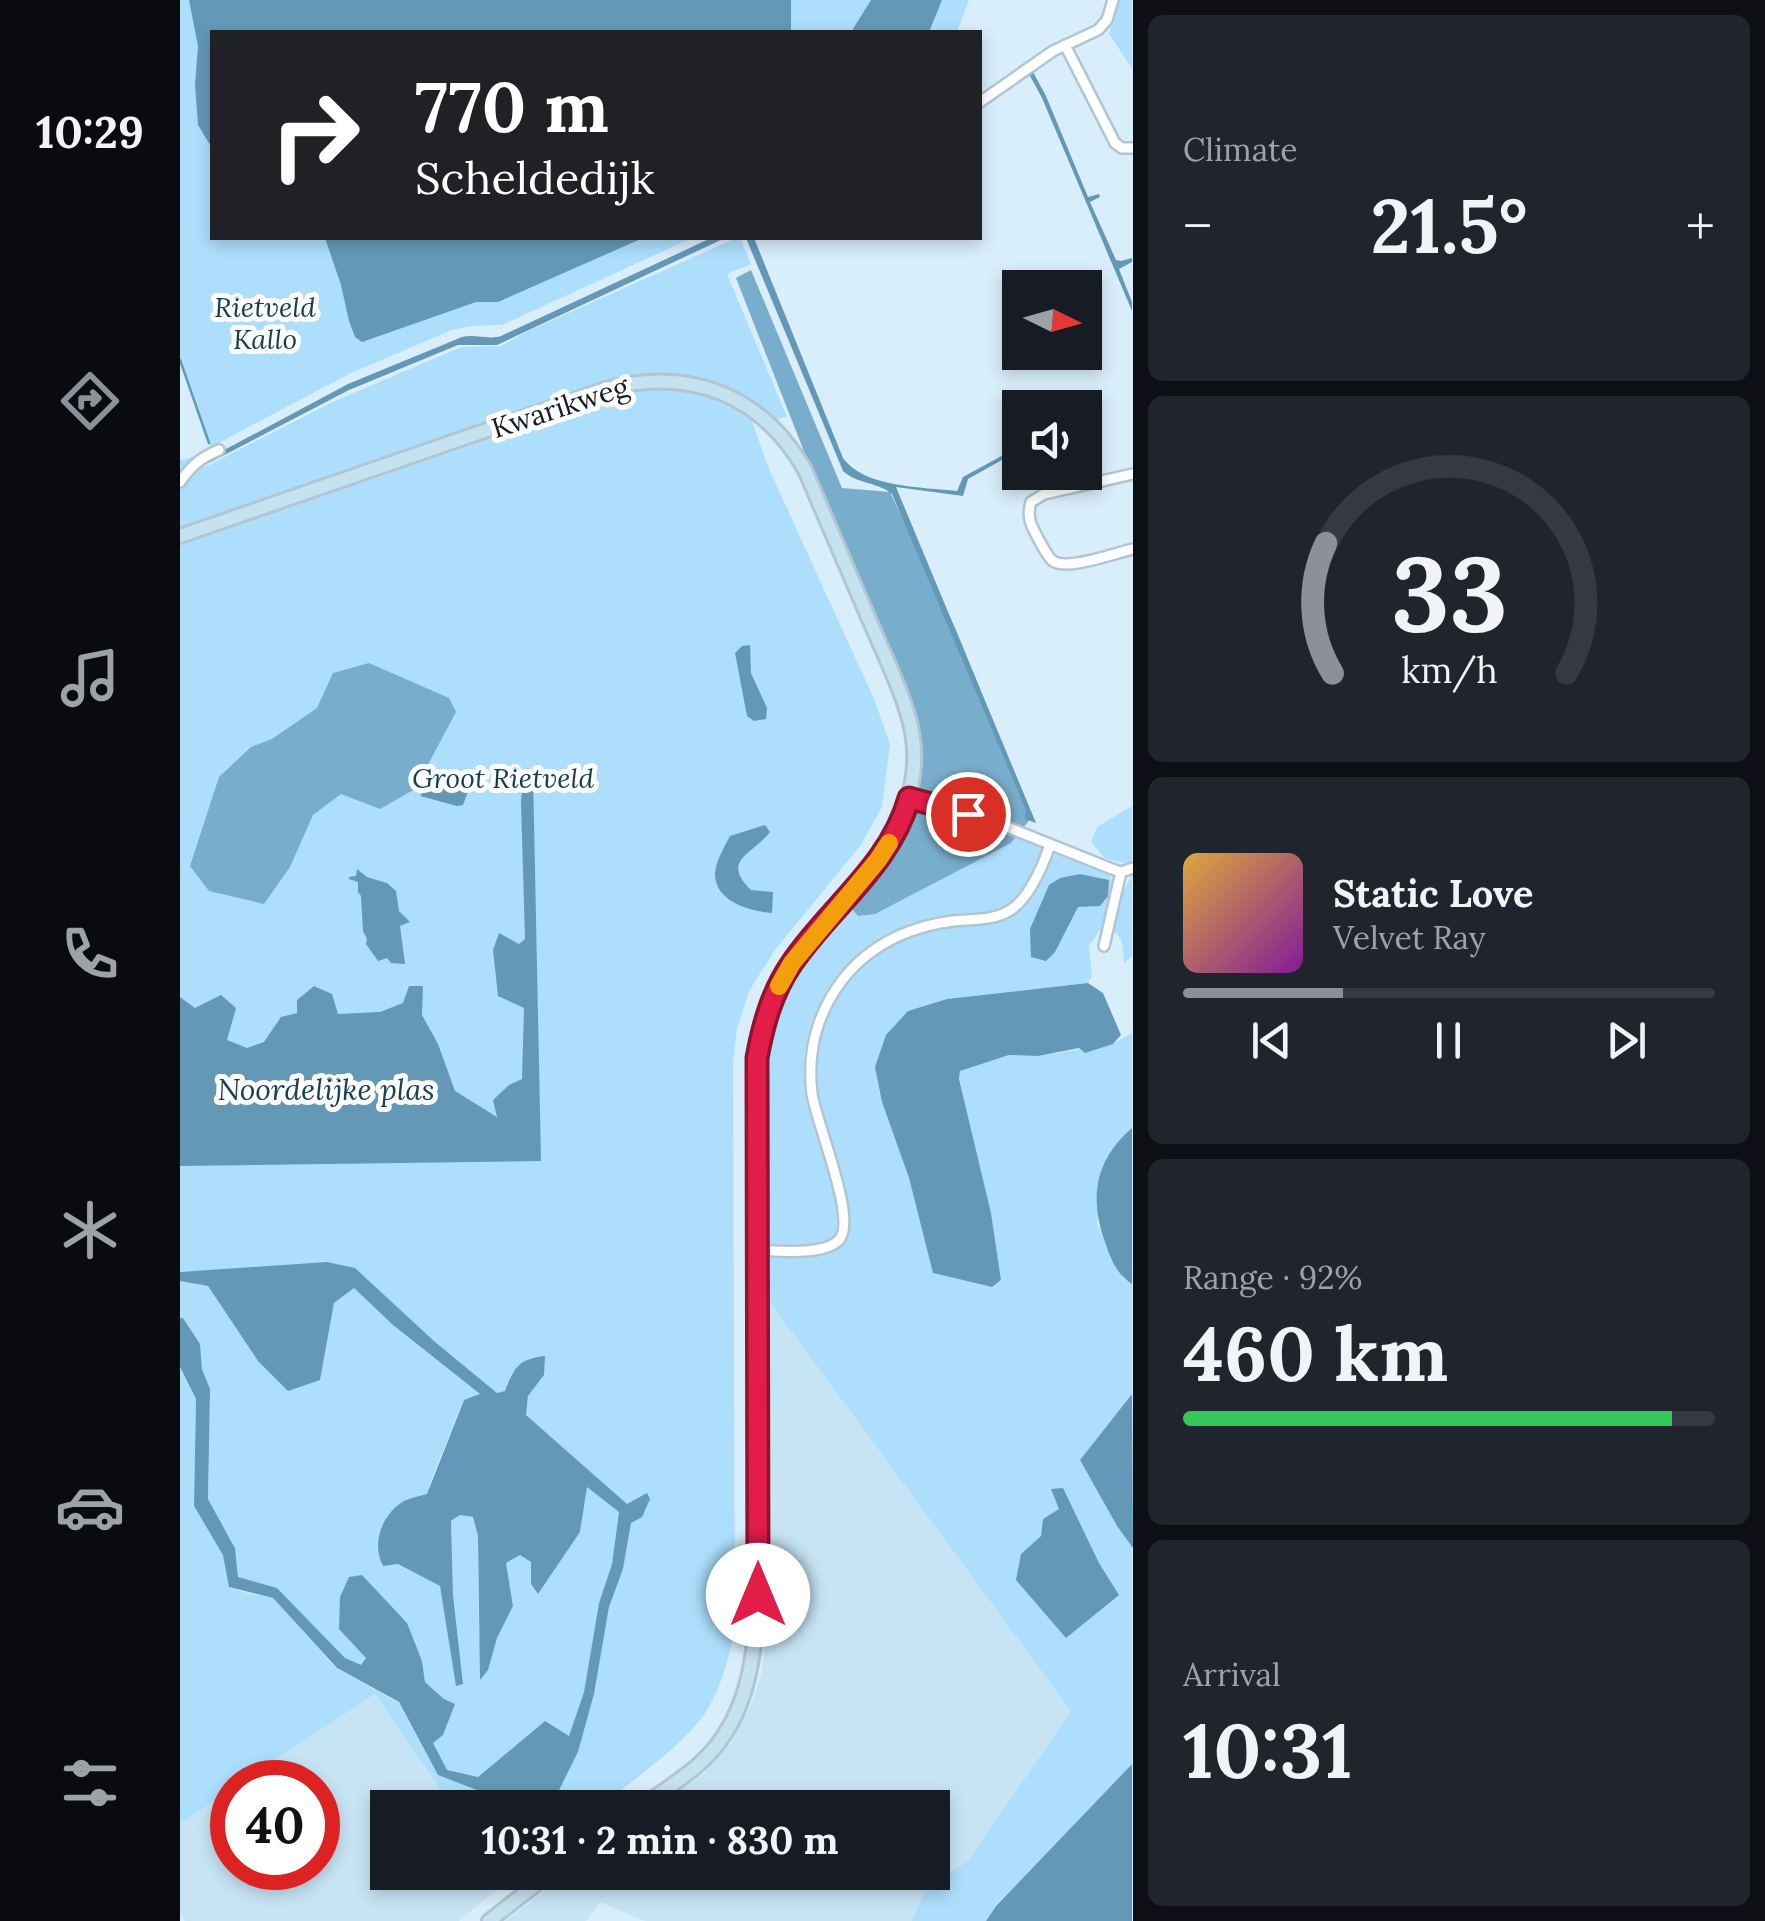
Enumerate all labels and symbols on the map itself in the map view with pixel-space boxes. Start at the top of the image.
north arrow [1002,270,1102,370]
park label: Rietveld Kallo [214,289,316,357]
street label: Kwarikweg [487,368,634,446]
park label: Groot Rietveld [412,760,594,796]
pin [926,772,1011,857]
water label: Noordelijke plas [217,1070,435,1108]
position arrow [706,1543,810,1647]
speed limit sign: 40 [210,1760,340,1890]

